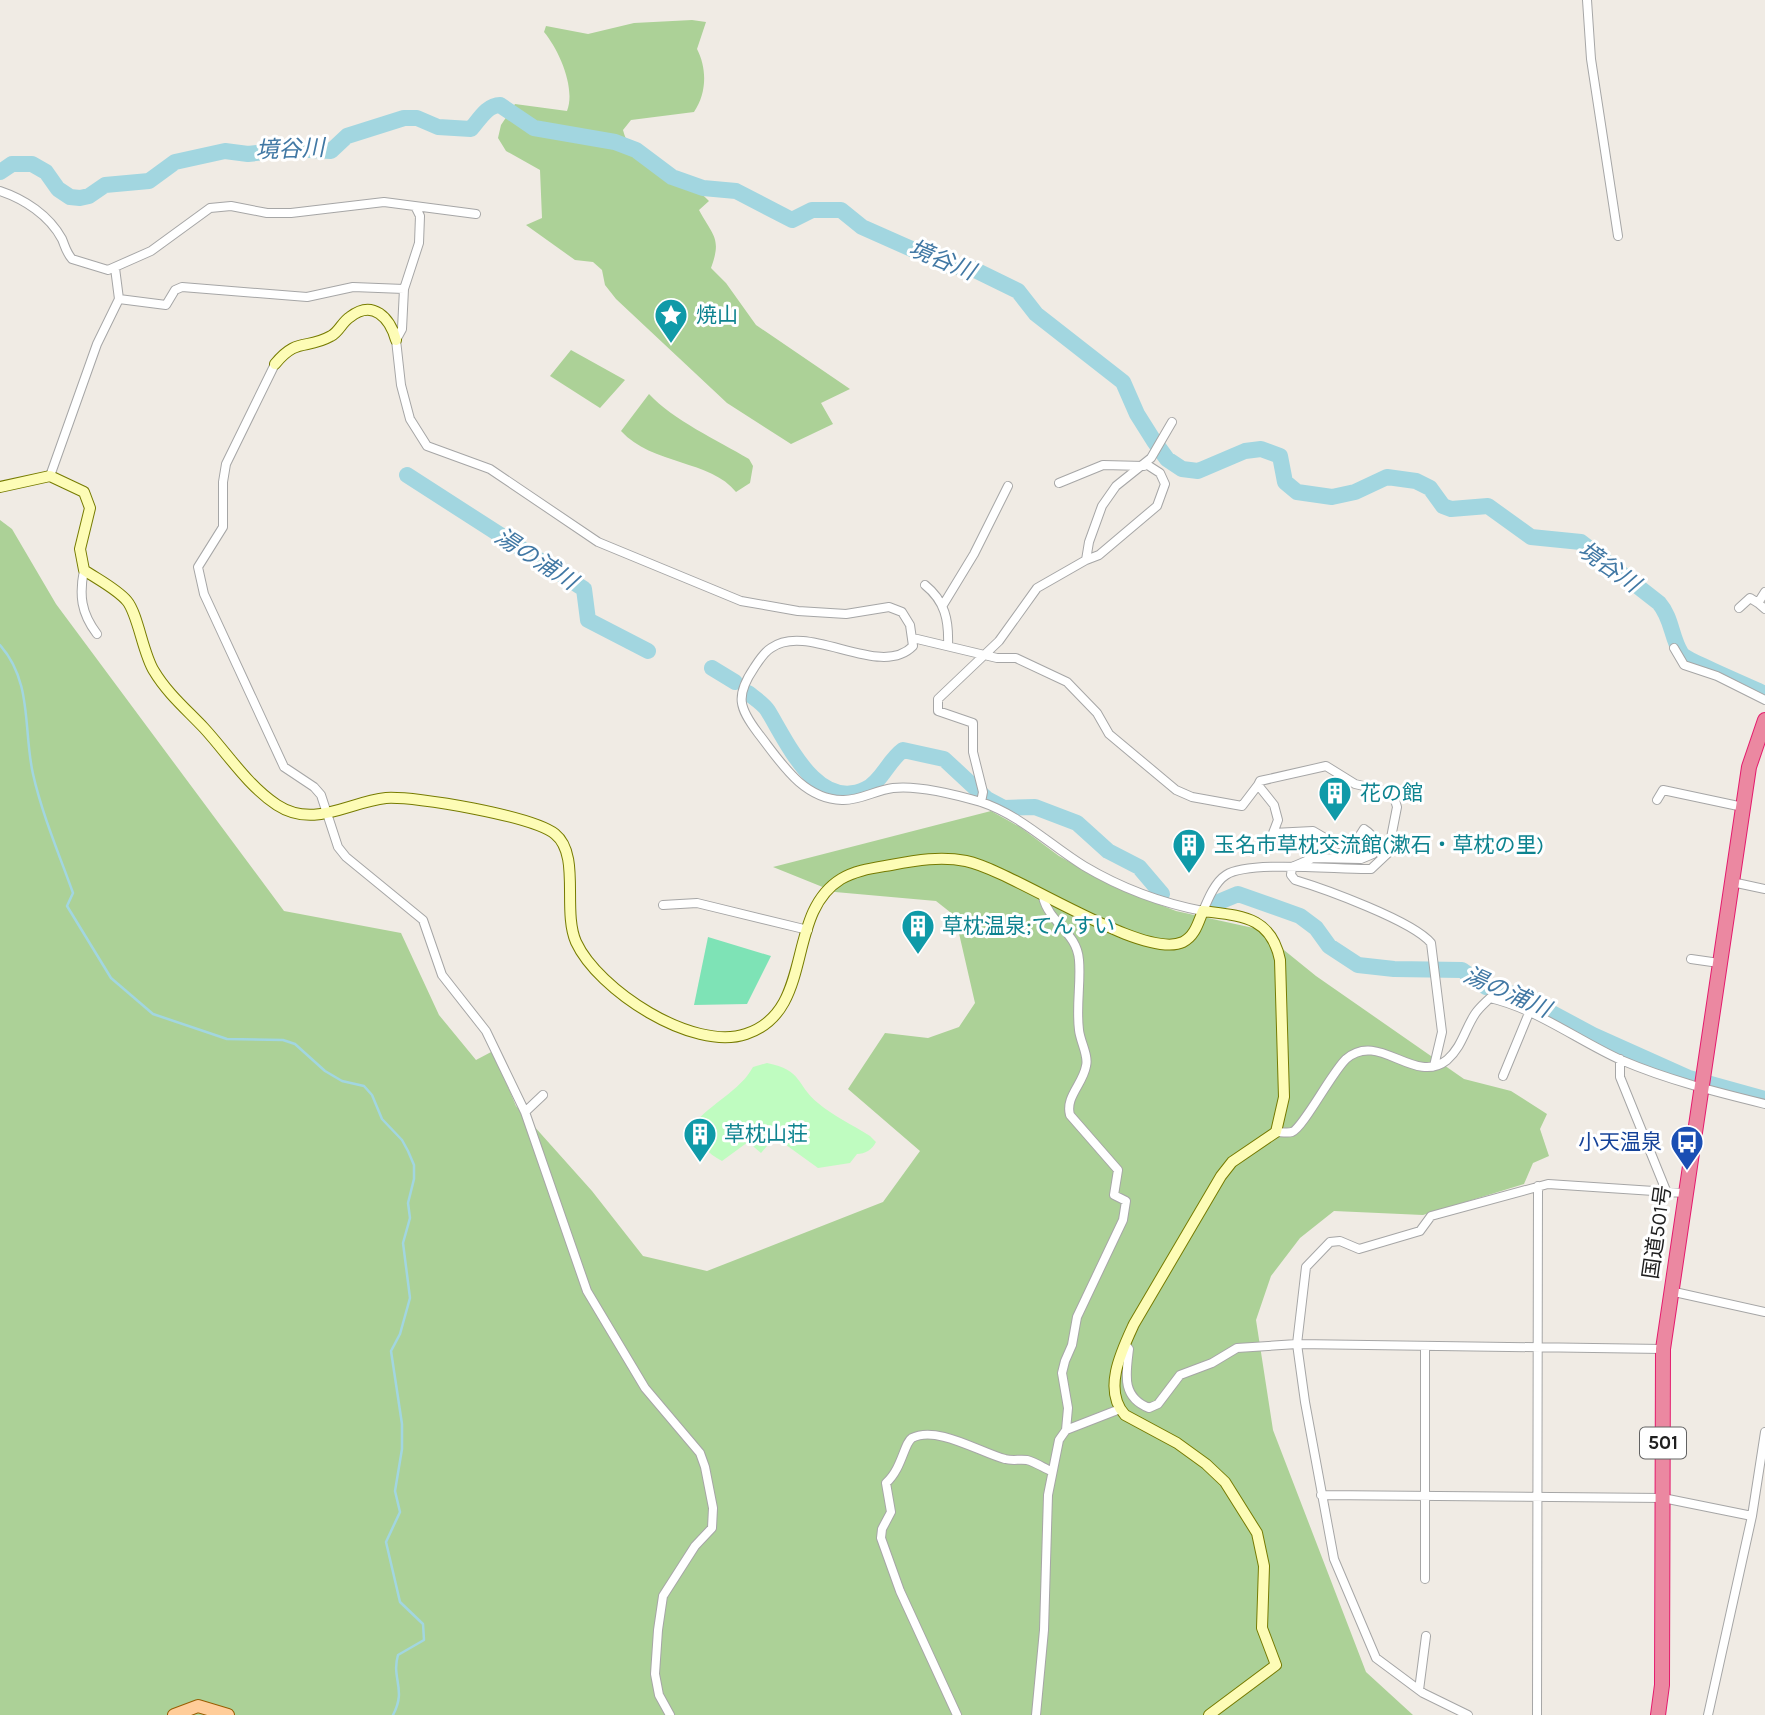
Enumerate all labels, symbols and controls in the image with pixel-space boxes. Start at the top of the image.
water label: 境谷川 [255,134,328,164]
water label: 境谷川 [905,235,982,287]
place icon: 焼山 [652,296,690,345]
place label: 焼山 [696,303,738,327]
water label: 湯の浦川 [490,523,584,597]
water label: 境谷川 [1573,536,1647,600]
building icon: 花の館 [1316,774,1354,823]
place label: 花の館 [1360,781,1423,805]
building icon: 玉名市草枕交流館(漱石・草枕の里) [1170,826,1208,875]
place label: 玉名市草枕交流館(漱石・草枕の里) [1214,833,1544,857]
building icon: 草枕温泉;てんすい [899,907,937,956]
place label: 草枕温泉;てんすい [942,914,1115,938]
water label: 湯の浦川 [1459,961,1557,1024]
building icon: 草枕山荘 [681,1115,719,1164]
place label: 草枕山荘 [724,1122,808,1146]
bus stop icon: 小天温泉 [1668,1123,1706,1172]
place label: 小天温泉 [1578,1130,1662,1154]
street label: 国道501号 [1639,1184,1675,1280]
road number: 501 [1640,1428,1686,1458]

